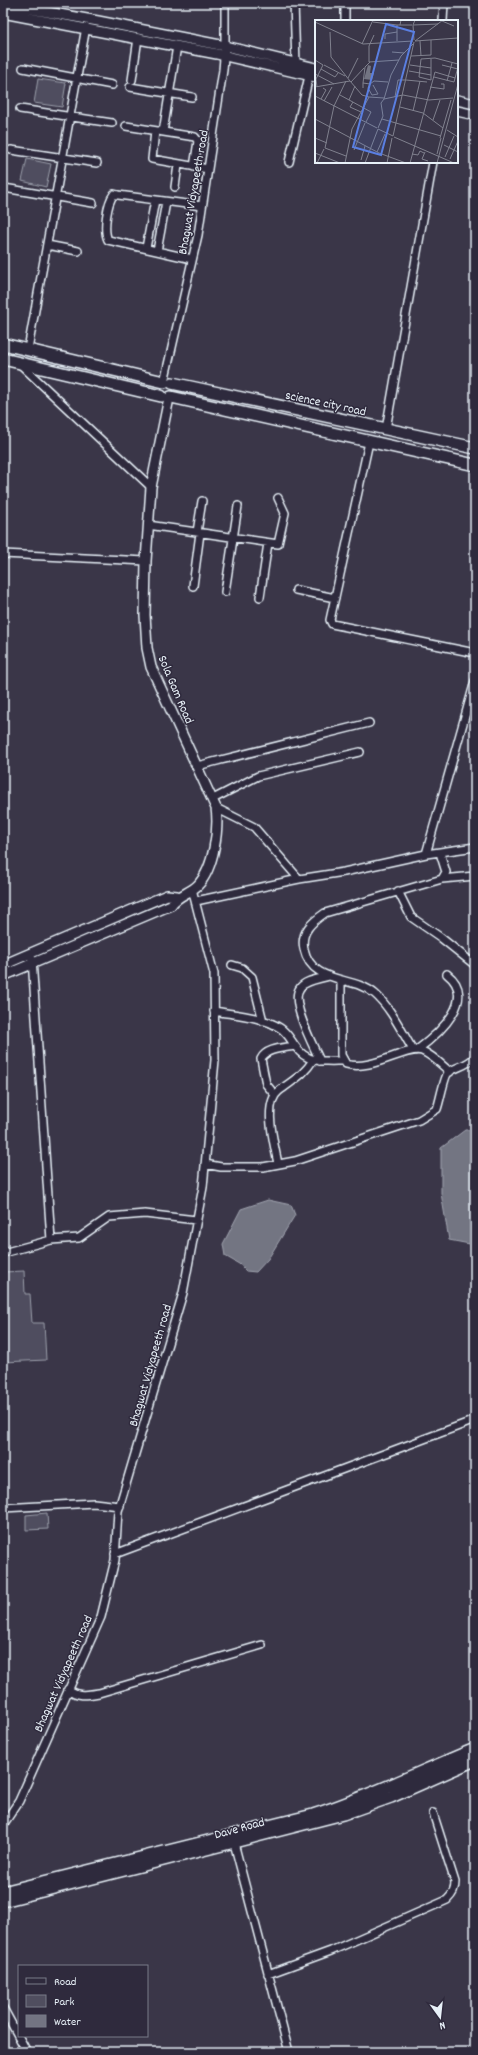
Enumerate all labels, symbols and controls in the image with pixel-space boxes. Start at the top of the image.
inset map [315,20,458,163]
street label: Bhagwat Vidyapeeth road [174,129,215,256]
street label: science city road [283,387,368,422]
street label: Sola Gam Road [152,653,198,727]
street label: Bhagwat Vidyapeeth road [125,1302,178,1429]
street label: Bhagwat Vidyapeeth road [30,1612,99,1736]
street label: Dave Road [212,1814,267,1845]
legend [18,1965,148,2037]
text: Road [54,1974,76,1991]
text: Park [54,1994,75,2011]
north arrow [420,1997,460,2037]
text: Water [54,2014,81,2031]
text: N [437,2016,447,2033]

